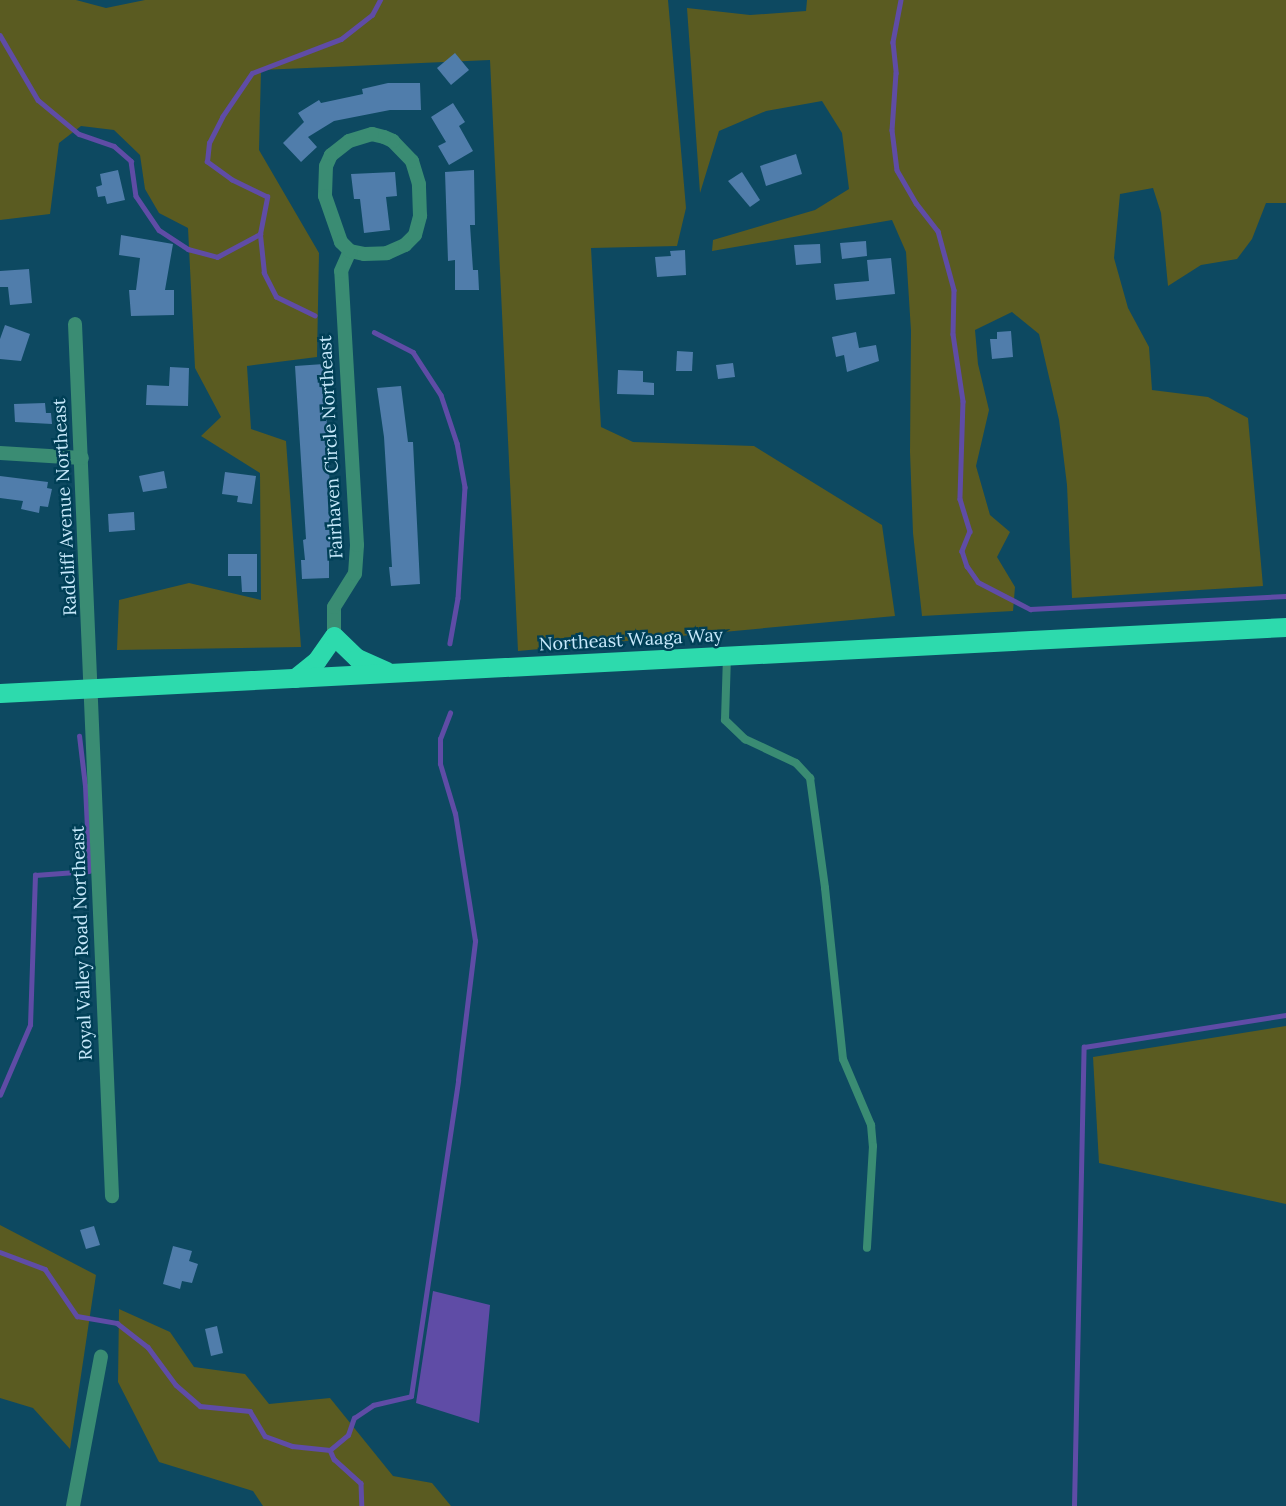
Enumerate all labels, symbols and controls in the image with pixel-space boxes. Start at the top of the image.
street label: Fairhaven Circle Northeast [314,335,348,559]
street label: Radcliff Avenue Northeast [49,398,81,616]
street label: Northeast Waaga Way [538,624,724,656]
street label: Royal Valley Road Northeast [67,825,97,1061]

